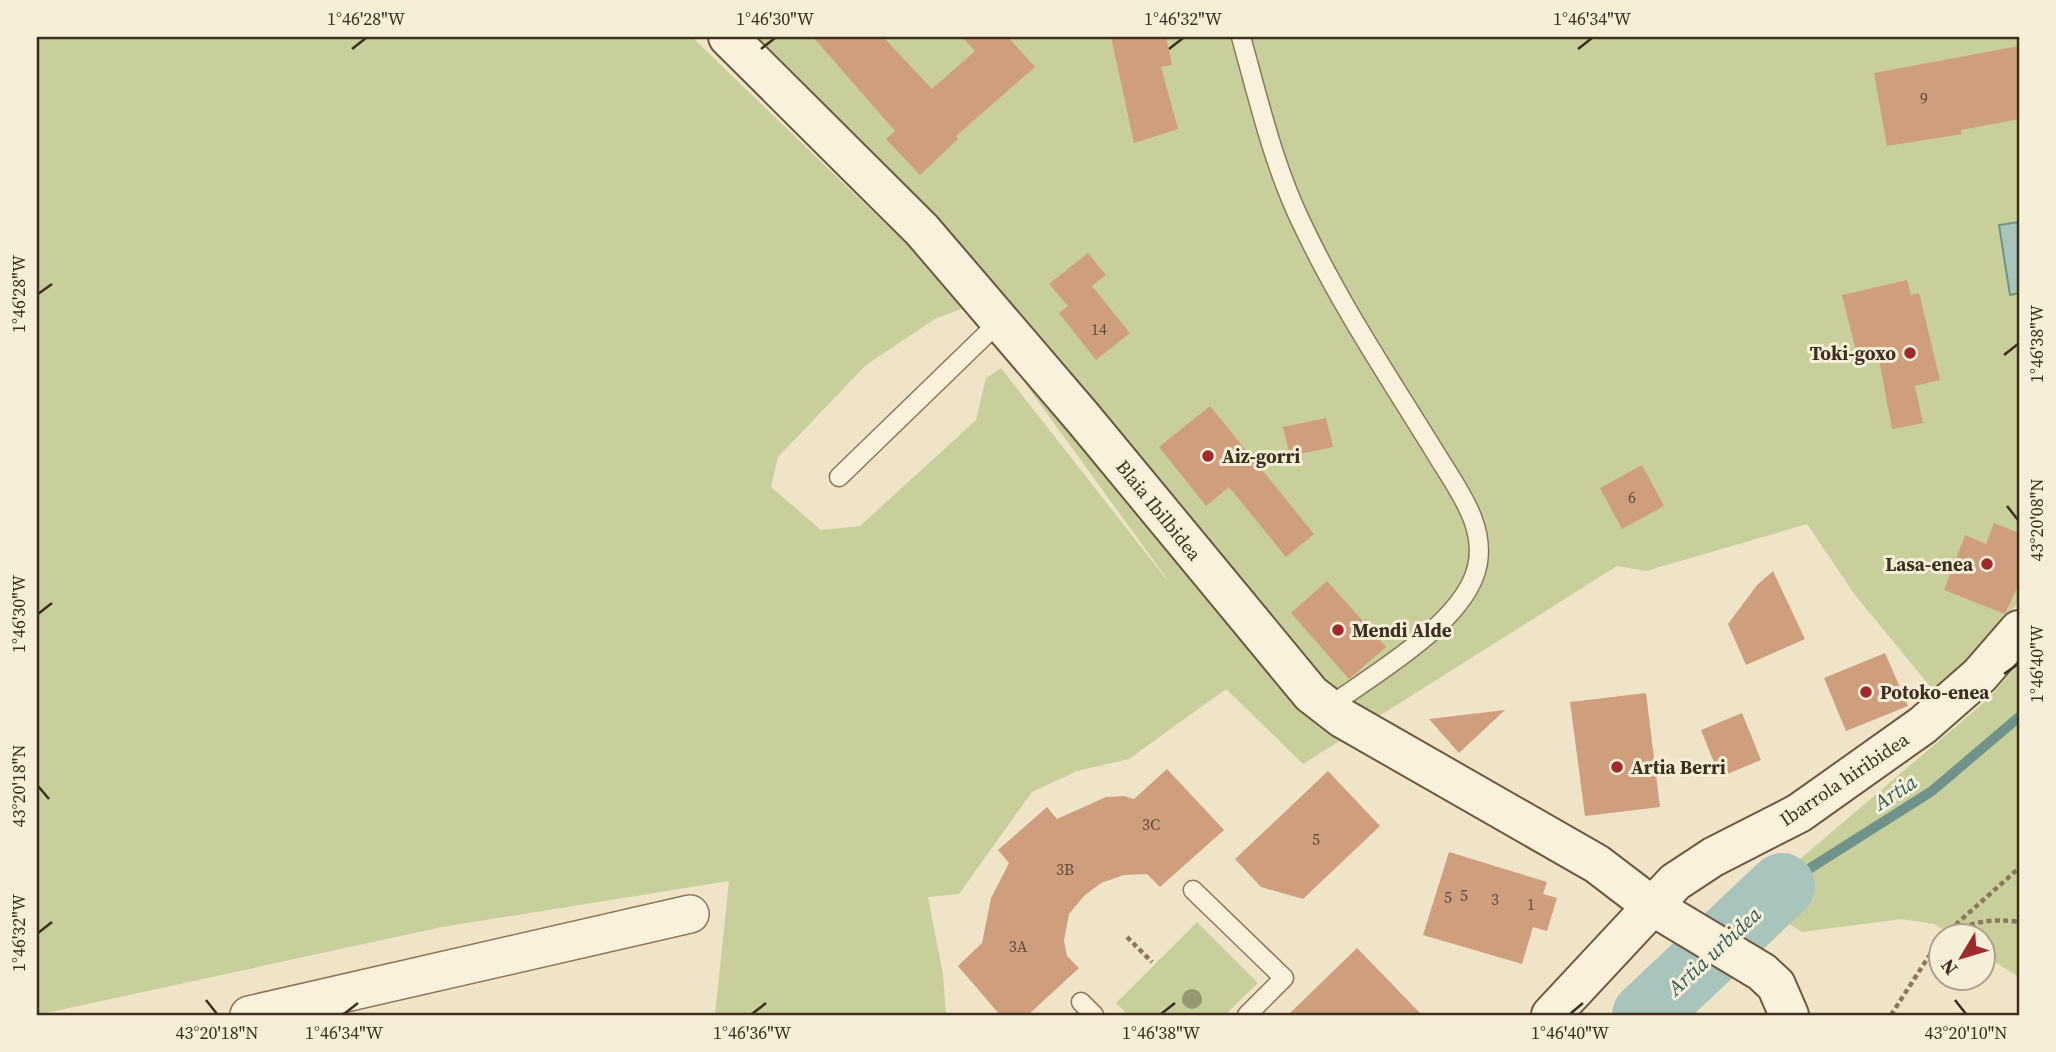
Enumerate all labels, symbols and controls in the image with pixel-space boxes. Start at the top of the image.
text: 1°46'28"W [327,6,406,31]
text: 1°46'30"W [736,6,815,31]
text: 1°46'32"W [1144,6,1223,31]
text: 1°46'34"W [1553,6,1632,31]
house number: 9 [1920,87,1928,109]
text: 1°46'28"W [6,254,31,333]
text: 1°46'38"W [2024,304,2049,383]
house number: 14 [1091,318,1107,340]
place label: Toki-goxo [1810,340,1896,366]
marker: Toki-goxo [1902,345,1918,361]
place label: Aiz-gorri [1222,443,1300,469]
marker: Aiz-gorri [1200,448,1216,464]
street label: Blaia Ibilbidea [1110,454,1208,566]
text: 43°20'08"N [2024,479,2049,561]
house number: 6 [1628,486,1636,508]
place label: Lasa-enea [1885,551,1974,577]
marker: Lasa-enea [1979,556,1995,572]
text: 1°46'30"W [6,574,31,653]
place label: Mendi Alde [1352,617,1452,643]
marker: Mendi Alde [1330,622,1346,638]
text: 1°46'40"W [2024,624,2049,703]
place label: Potoko-enea [1880,679,1990,705]
marker: Potoko-enea [1858,684,1874,700]
street label: Ibarrola hiribidea [1774,726,1914,832]
text: 43°20'18"N [6,745,31,827]
place label: Artia Berri [1631,754,1726,780]
marker: Artia Berri [1609,759,1625,775]
water label: Artia [1867,767,1922,817]
house number: 3C [1142,813,1160,835]
house number: 5 [1312,828,1320,850]
house number: 3B [1056,858,1074,880]
house number: 5 [1460,884,1468,906]
house number: 5 [1444,886,1452,908]
house number: 3 [1491,888,1499,910]
text: 1°46'32"W [6,893,31,972]
house number: 1 [1527,893,1535,915]
water label: Artia urbidea [1660,900,1767,1003]
north arrow [1926,922,1996,992]
house number: 3A [1009,935,1028,957]
text: N [1934,954,1963,981]
text: 43°20'18"N [176,1020,258,1045]
text: 1°46'34"W [305,1020,384,1045]
text: 1°46'36"W [713,1020,792,1045]
text: 1°46'38"W [1122,1020,1201,1045]
text: 1°46'40"W [1531,1020,1610,1045]
text: 43°20'10"N [1925,1020,2007,1045]

